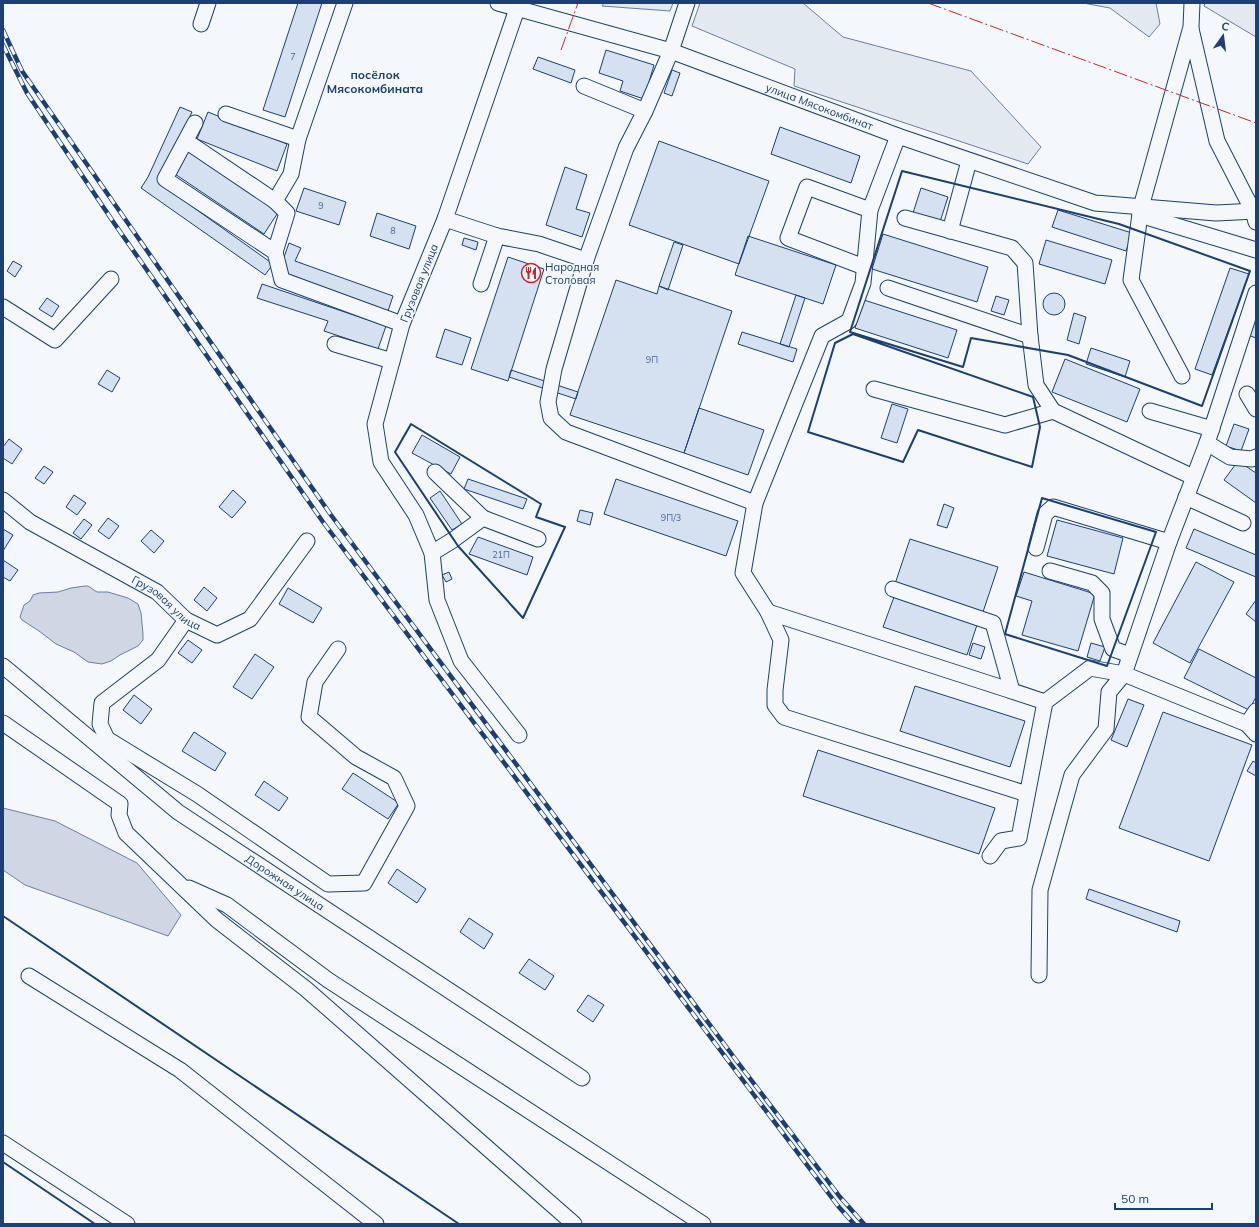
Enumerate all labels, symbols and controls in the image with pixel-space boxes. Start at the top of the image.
north arrow [1203,16,1243,56]
text: С [1220,19,1231,34]
house number: 7 [290,51,296,62]
district label: посёлок Мясокомбината [327,67,423,96]
street label: улица Мясокомбинат [764,80,875,133]
house number: 9 [318,200,324,211]
house number: 8 [390,225,396,236]
street label: Грузовая улица [397,242,441,324]
place label: Народная Столовая [545,260,599,287]
restaurant icon: Народная Столовая [520,262,542,284]
house number: 9П [646,354,658,365]
house number: 9П/3 [661,512,681,523]
house number: 21П [492,549,510,560]
street label: Грузовая улица [129,573,203,633]
street label: Дорожная улица [243,851,327,913]
scale bar [1115,1185,1212,1211]
text: 50 m [1121,1191,1149,1206]

